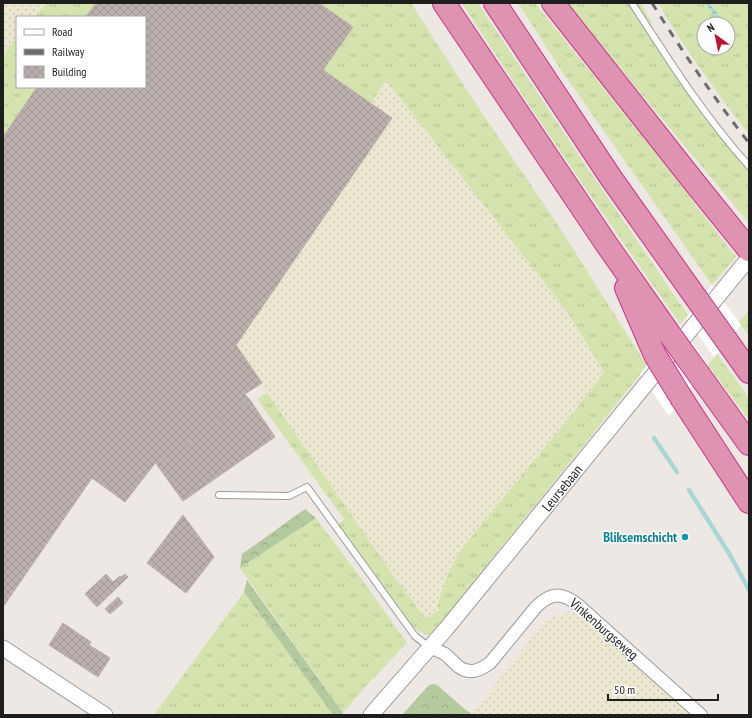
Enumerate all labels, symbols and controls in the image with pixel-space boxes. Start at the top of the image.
legend [16,16,146,88]
north arrow [696,16,736,56]
text: N [704,20,717,35]
text: Road [52,24,72,39]
text: Railway [52,44,85,59]
text: Building [52,64,87,79]
street label: Leursebaan [538,461,586,515]
place label: Bliksemschicht [603,528,677,546]
marker: Bliksemschicht [680,532,690,542]
street label: Vinkenburgseweg [565,594,642,664]
scale bar [608,676,718,702]
text: 50 m [614,682,635,697]

